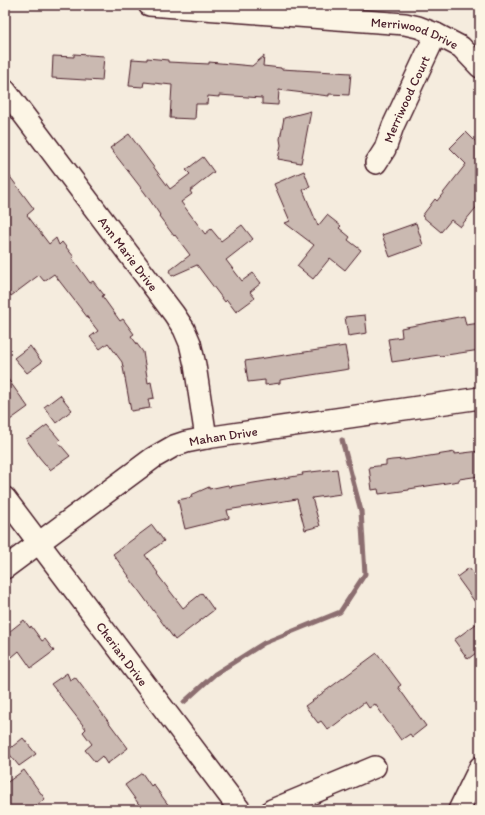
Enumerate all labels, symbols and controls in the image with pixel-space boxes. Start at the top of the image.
street label: Merriwood Drive [370,14,461,52]
street label: Merriwood Court [381,53,433,145]
street label: Ann Marie Drive [95,214,161,294]
street label: Mahan Drive [188,424,259,449]
street label: Cherian Drive [93,619,151,689]

